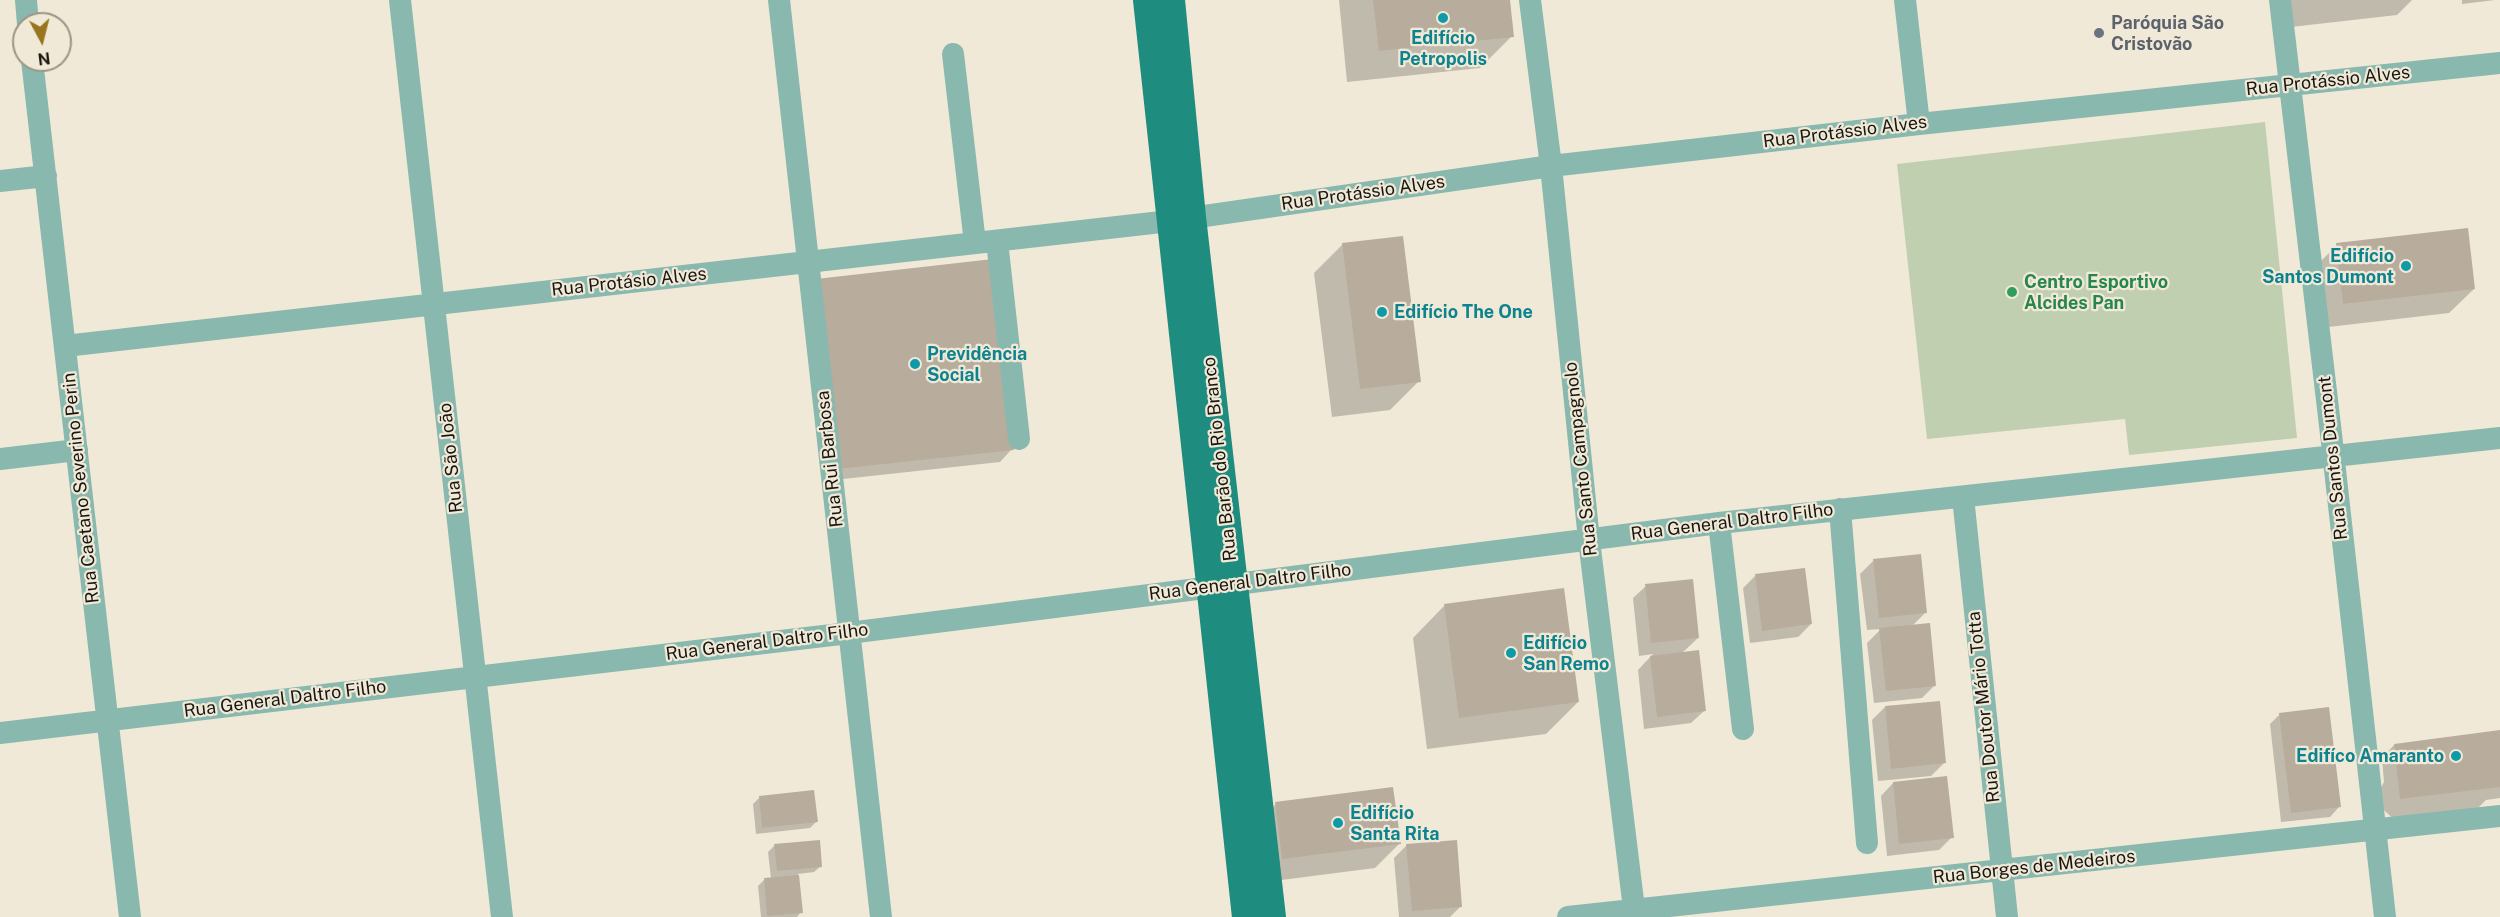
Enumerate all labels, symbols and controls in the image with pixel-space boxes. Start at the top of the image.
marker: Edifício Petropolis [1436,11,1450,25]
north arrow [12,12,72,72]
place label: Paróquia São Cristovão [2111,12,2224,54]
marker: Paróquia São Cristovão [2092,26,2106,40]
place label: Edifício Petropolis [1399,27,1487,70]
text: N [37,48,51,69]
street label: Rua Protássio Alves [2245,62,2411,100]
street label: Rua Protássio Alves [1762,111,1928,153]
street label: Rua Protássio Alves [1280,171,1446,215]
place label: Edifício Santos Dumont [2262,245,2394,288]
marker: Edifício Santos Dumont [2399,259,2413,273]
street label: Rua Protásio Alves [550,263,708,301]
place label: Centro Esportivo Alcides Pan [2024,271,2168,314]
marker: Centro Esportivo Alcides Pan [2005,285,2019,299]
place label: Edifício The One [1394,301,1533,323]
marker: Edifício The One [1375,305,1389,319]
place label: Previdência Social [927,343,1027,386]
street label: Rua Barão do Rio Branco [1199,356,1241,562]
marker: Previdência Social [908,357,922,371]
street label: Rua Santo Campagnolo [1560,361,1602,557]
street label: Rua Caetano Severino Perin [58,372,104,604]
street label: Rua Santos Dumont [2314,375,2352,541]
street label: Rua Rui Barbosa [812,390,848,528]
street label: Rua São João [434,402,468,514]
street label: Rua General Daltro Filho [1629,499,1835,545]
street label: Rua General Daltro Filho [1147,559,1353,605]
street label: Rua Doutor Mário Totta [1963,610,2005,804]
street label: Rua General Daltro Filho [664,619,870,665]
place label: Edifício San Remo [1523,632,1609,674]
marker: Edifício San Remo [1504,646,1518,660]
street label: Rua General Daltro Filho [182,676,388,722]
place label: Edifíco Amaranto [2296,745,2444,767]
marker: Edifíco Amaranto [2449,749,2463,763]
place label: Edifício Santa Rita [1350,802,1440,844]
marker: Edifício Santa Rita [1331,816,1345,830]
street label: Rua Borges de Medeiros [1932,846,2136,888]

